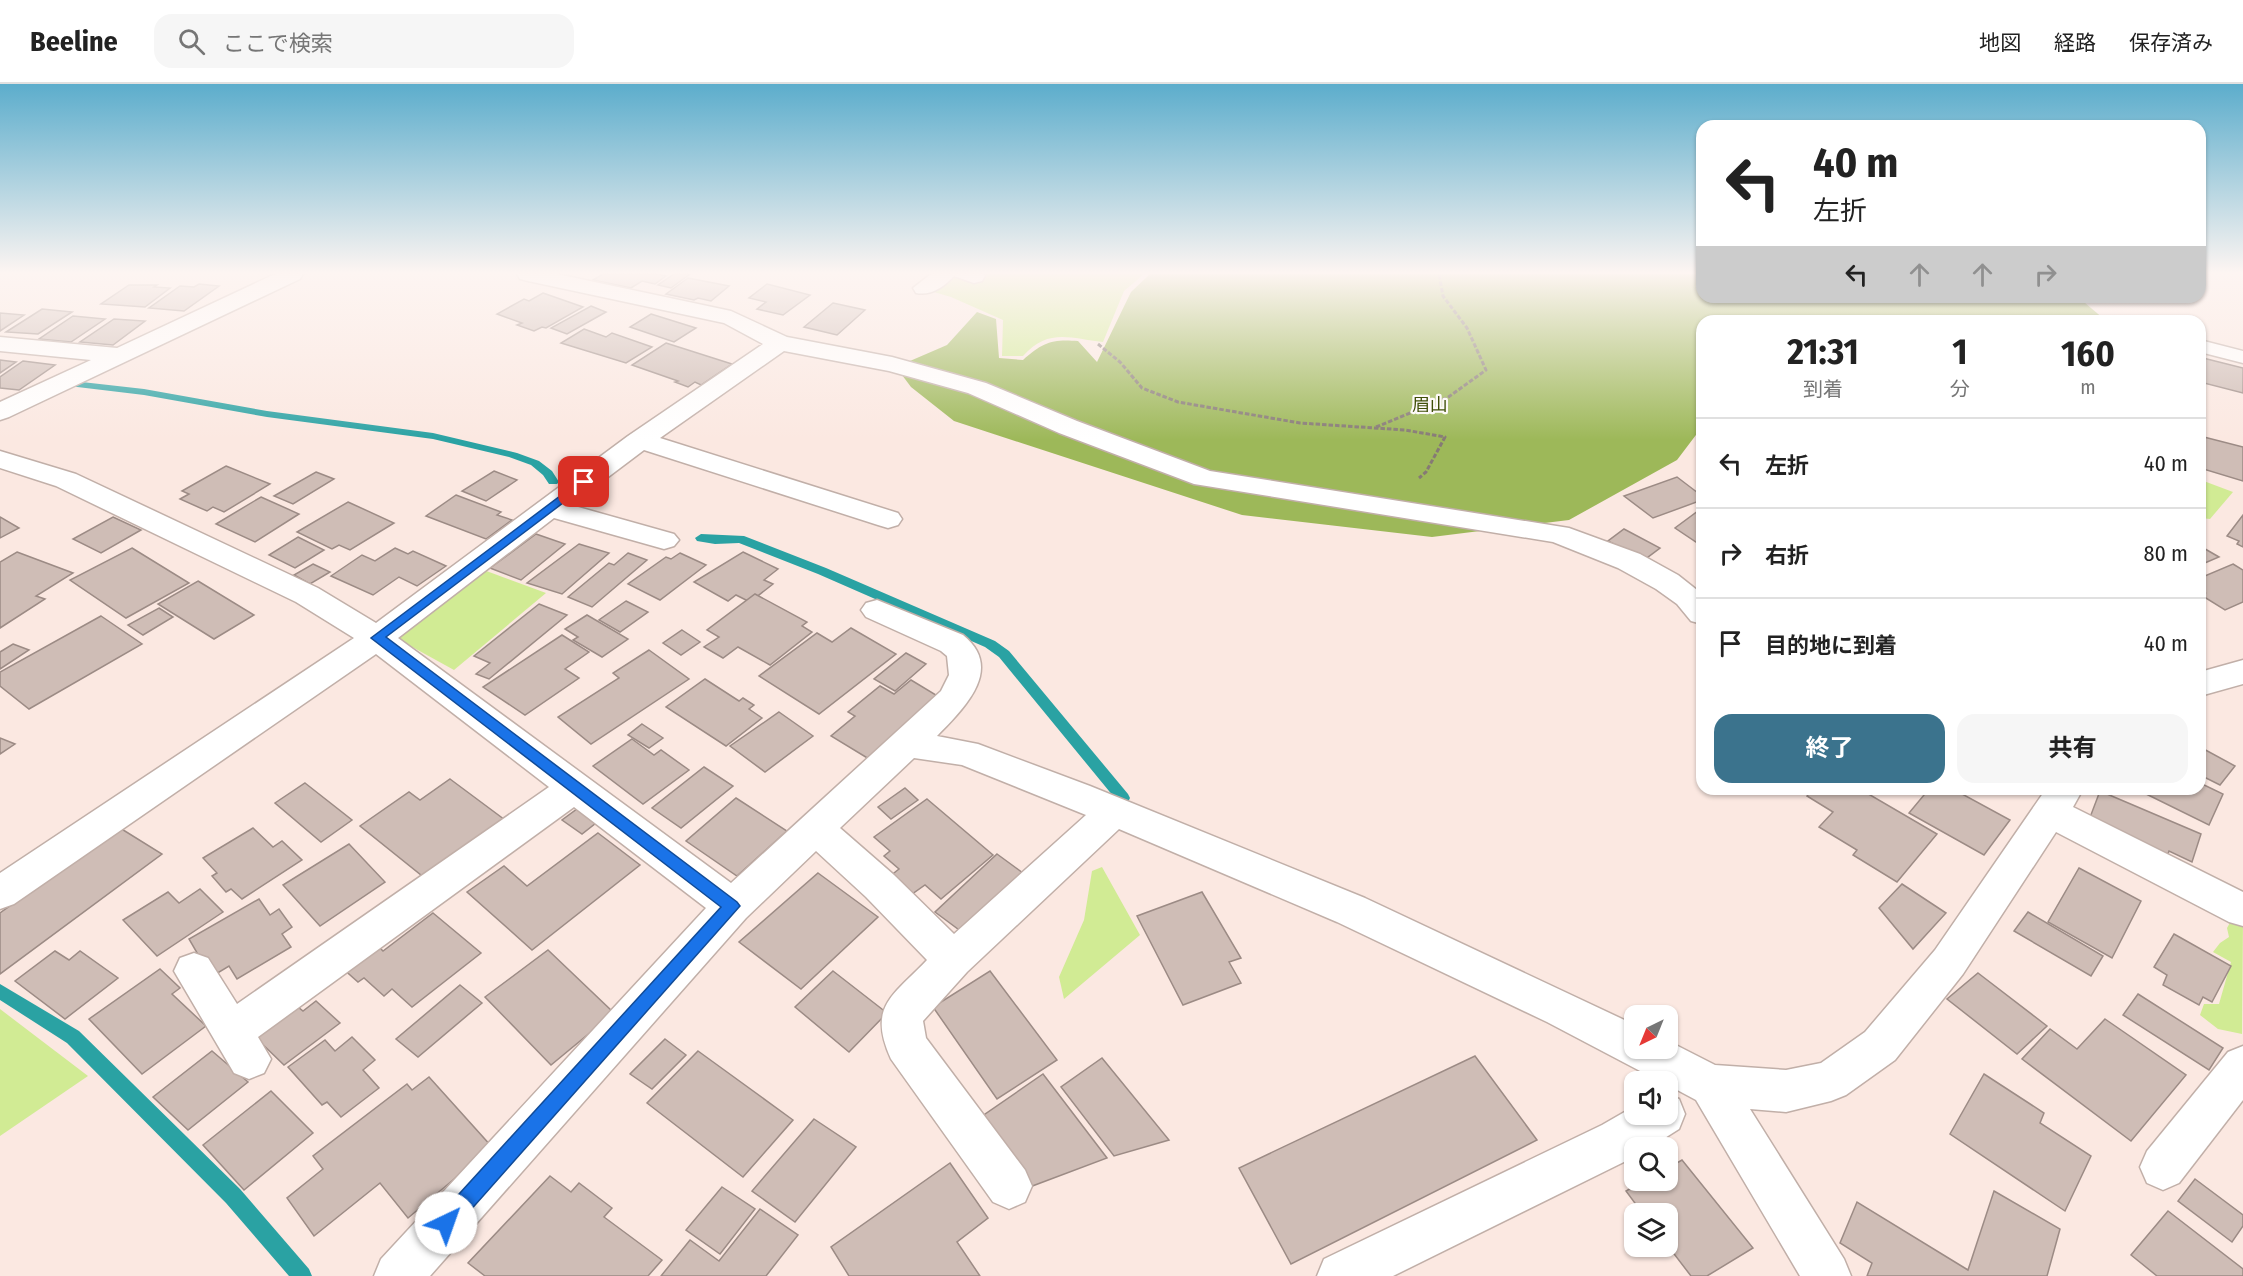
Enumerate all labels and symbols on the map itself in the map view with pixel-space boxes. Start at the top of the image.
park label: 眉山 [1412,394,1448,416]
pin [558,456,609,507]
north arrow [1624,1005,1678,1059]
position arrow [414,1191,478,1255]

